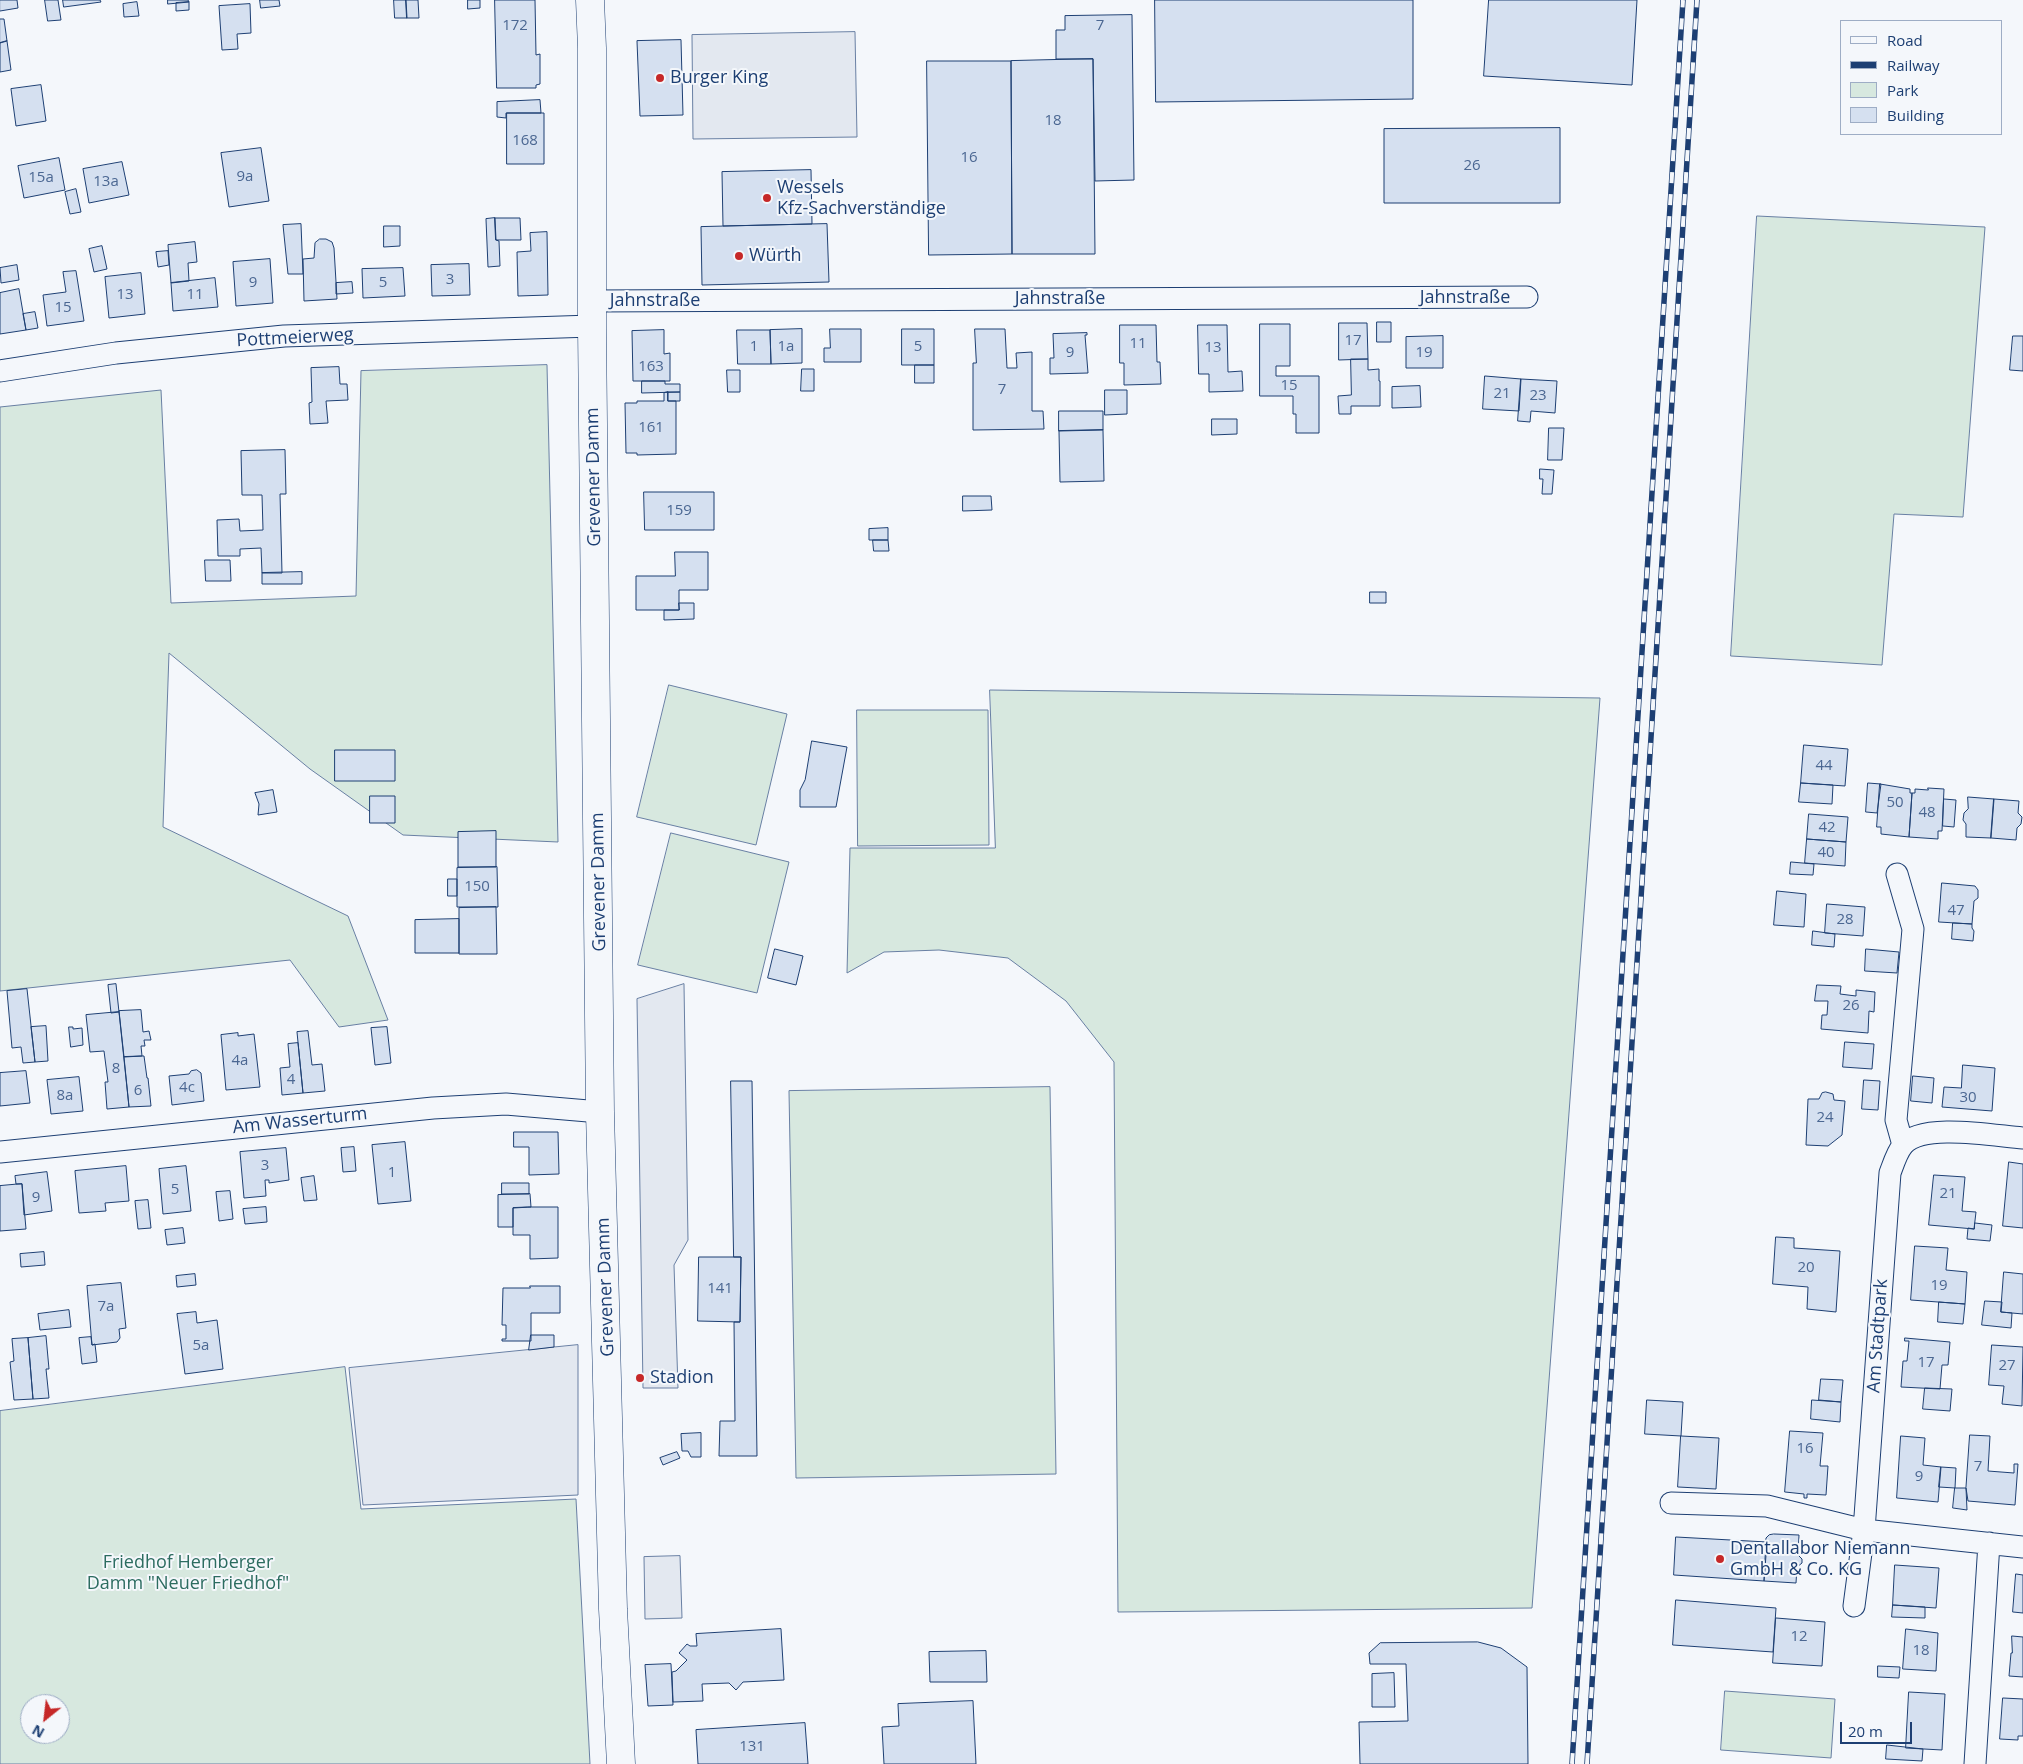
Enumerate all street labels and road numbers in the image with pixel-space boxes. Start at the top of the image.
street label: Jahnstraße [1420,287,1510,309]
street label: Jahnstraße [1015,288,1105,310]
street label: Jahnstraße [610,290,700,312]
street label: Pottmeierweg [236,324,354,352]
street label: Grevener Damm [582,407,606,547]
street label: Grevener Damm [587,812,611,952]
street label: Am Wasserturm [232,1103,368,1139]
street label: Grevener Damm [593,1217,619,1357]
street label: Am Stadtpark [1863,1278,1893,1394]

